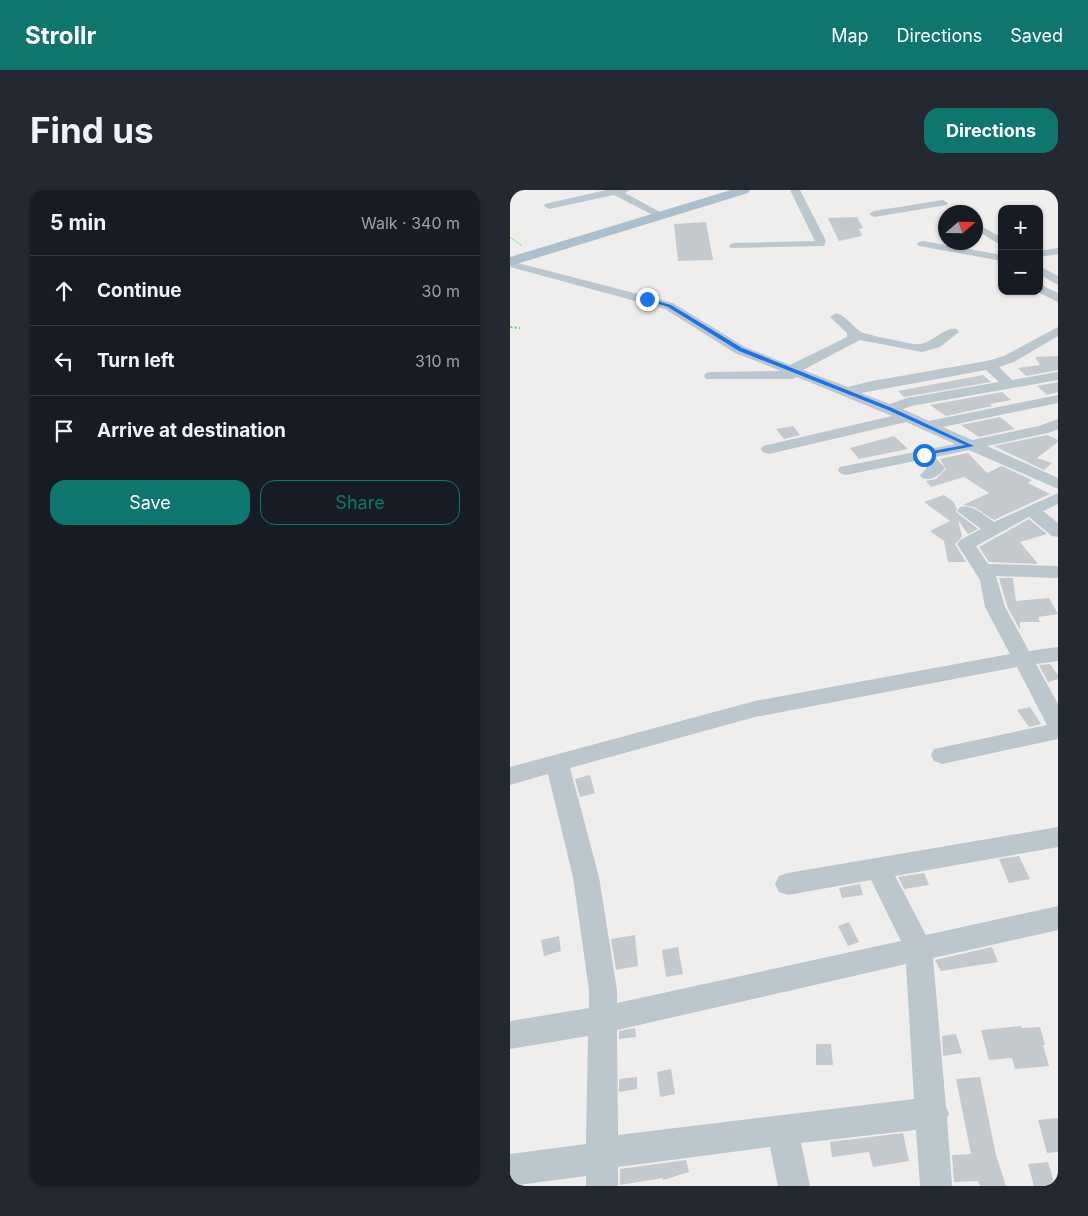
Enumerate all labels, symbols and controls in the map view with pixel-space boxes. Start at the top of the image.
text: Strollr [25,21,96,50]
text: Map [831,25,869,46]
text: Directions [897,25,982,46]
text: Saved [1010,25,1063,46]
button: Directions [924,108,1058,153]
text: Find us [30,109,154,151]
north arrow [938,205,983,250]
map controls [998,205,1043,295]
button: + [998,205,1043,250]
text: 5 min [50,210,106,235]
text: Walk · 340 m [361,213,460,233]
button: − [998,250,1043,295]
icon: ahead [50,277,78,305]
text: Continue [97,279,182,302]
text: 30 m [422,281,460,301]
route end [636,288,659,311]
icon: left [50,347,78,375]
text: Turn left [97,349,175,372]
text: 310 m [415,351,460,371]
icon: arrive [50,417,78,445]
text: Arrive at destination [97,419,286,442]
route start [913,444,936,467]
button: Save [50,480,250,525]
button: Share [260,480,460,525]

